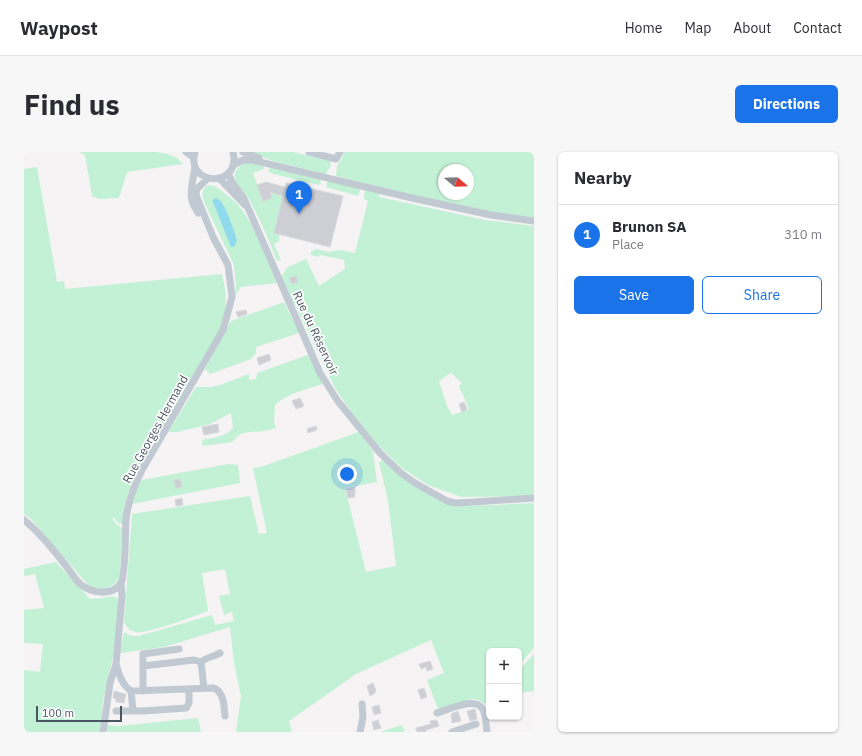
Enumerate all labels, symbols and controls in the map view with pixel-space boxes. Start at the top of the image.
text: Waypost [20,16,98,40]
text: Home [625,19,662,37]
text: Map [684,19,711,37]
text: About [733,19,771,37]
text: Contact [793,19,842,37]
button: Directions [735,85,838,123]
text: Find us [24,86,120,123]
north arrow [438,164,474,200]
text: Nearby [574,167,632,189]
pin: 1 [286,181,312,214]
text: Brunon SA [612,217,687,236]
text: 1 [583,226,591,243]
text: 310 m [784,226,822,243]
text: Place [612,236,644,253]
button: Save [574,276,694,314]
button: Share [702,276,822,314]
street label: Rue du Réservoir [290,288,342,378]
street label: Rue Georges Hermand [119,372,191,486]
your location [337,464,357,484]
map controls [486,648,522,720]
button: + [486,648,522,684]
button: − [486,684,522,720]
scale bar [36,704,122,723]
text: 100 m [42,706,74,720]

